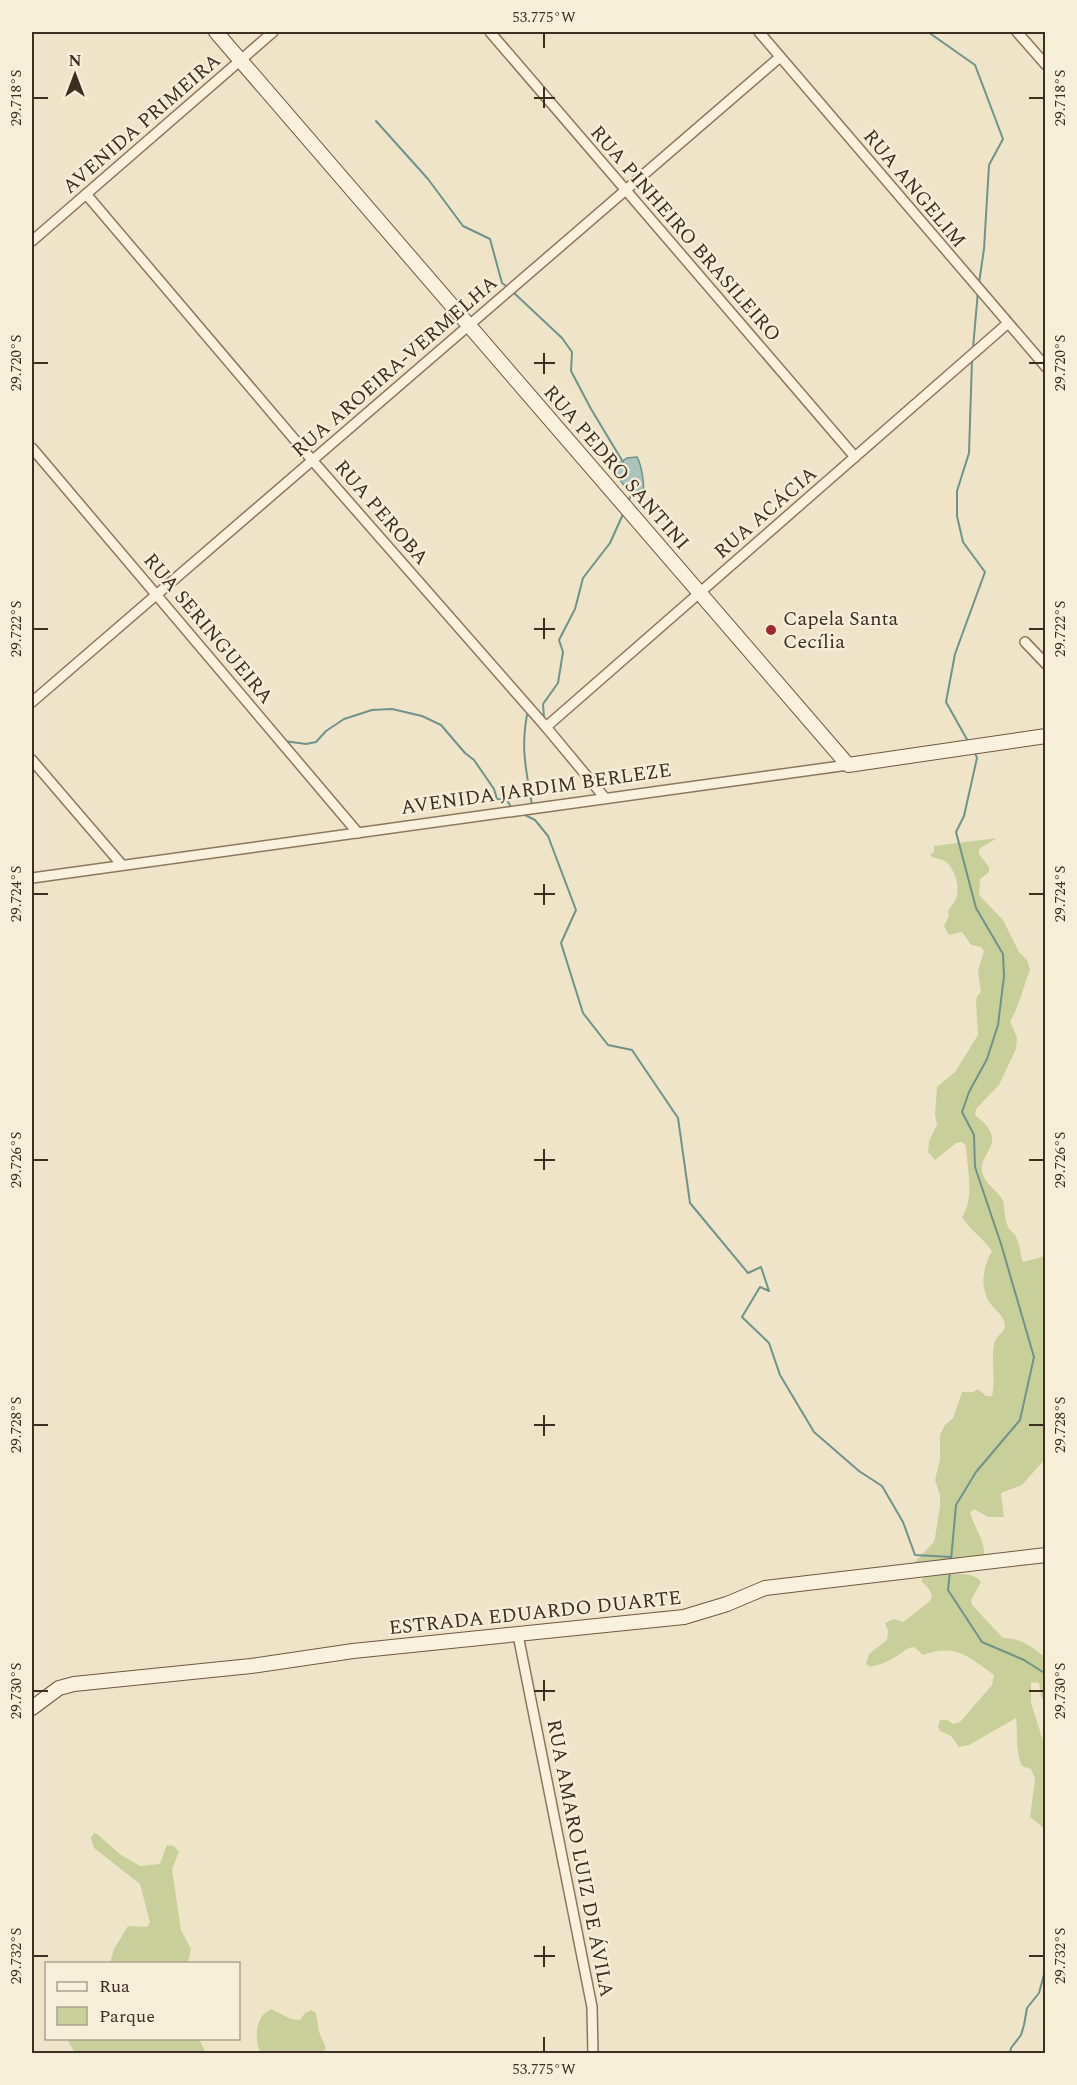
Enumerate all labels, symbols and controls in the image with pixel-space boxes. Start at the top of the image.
text: 53.775°W [512,6,576,29]
north arrow [45,45,105,105]
street label: AVENIDA PRIMEIRA [57,48,225,198]
text: 29.718°S [5,70,28,126]
text: 29.718°S [1049,70,1072,126]
street label: RUA PINHEIRO BRASILEIRO [583,119,788,349]
street label: RUA ANGELIM [855,123,973,255]
street label: RUA AROEIRA-VERMELHA [285,269,504,465]
text: 29.720°S [5,335,28,391]
text: 29.720°S [1049,335,1072,391]
street label: RUA PEDRO SANTINI [536,379,696,557]
street label: RUA PEROBA [327,453,436,572]
street label: RUA ACÁCIA [707,459,824,566]
street label: RUA SERINGUEIRA [136,547,281,711]
text: 29.722°S [5,601,28,657]
text: 29.722°S [1049,601,1072,657]
place label: Capela Santa Cecília [783,604,899,657]
marker: Capela Santa Cecília [764,623,778,637]
street label: AVENIDA JARDIM BERLEZE [399,755,674,823]
text: 29.724°S [5,866,28,922]
text: 29.724°S [1049,866,1072,922]
text: 29.726°S [5,1132,28,1188]
text: 29.726°S [1049,1132,1072,1188]
text: 29.728°S [5,1397,28,1453]
text: 29.728°S [1049,1397,1072,1453]
street label: ESTRADA EDUARDO DUARTE [387,1583,683,1643]
text: 29.730°S [5,1663,28,1719]
text: 29.730°S [1049,1663,1072,1719]
street label: RUA AMARO LUIZ DE ÁVILA [538,1717,622,2000]
text: 29.732°S [5,1928,28,1984]
text: 29.732°S [1049,1928,1072,1984]
legend [45,1962,240,2040]
text: Rua [99,1973,130,2000]
text: Parque [99,2003,155,2030]
text: 53.775°W [512,2058,576,2081]

